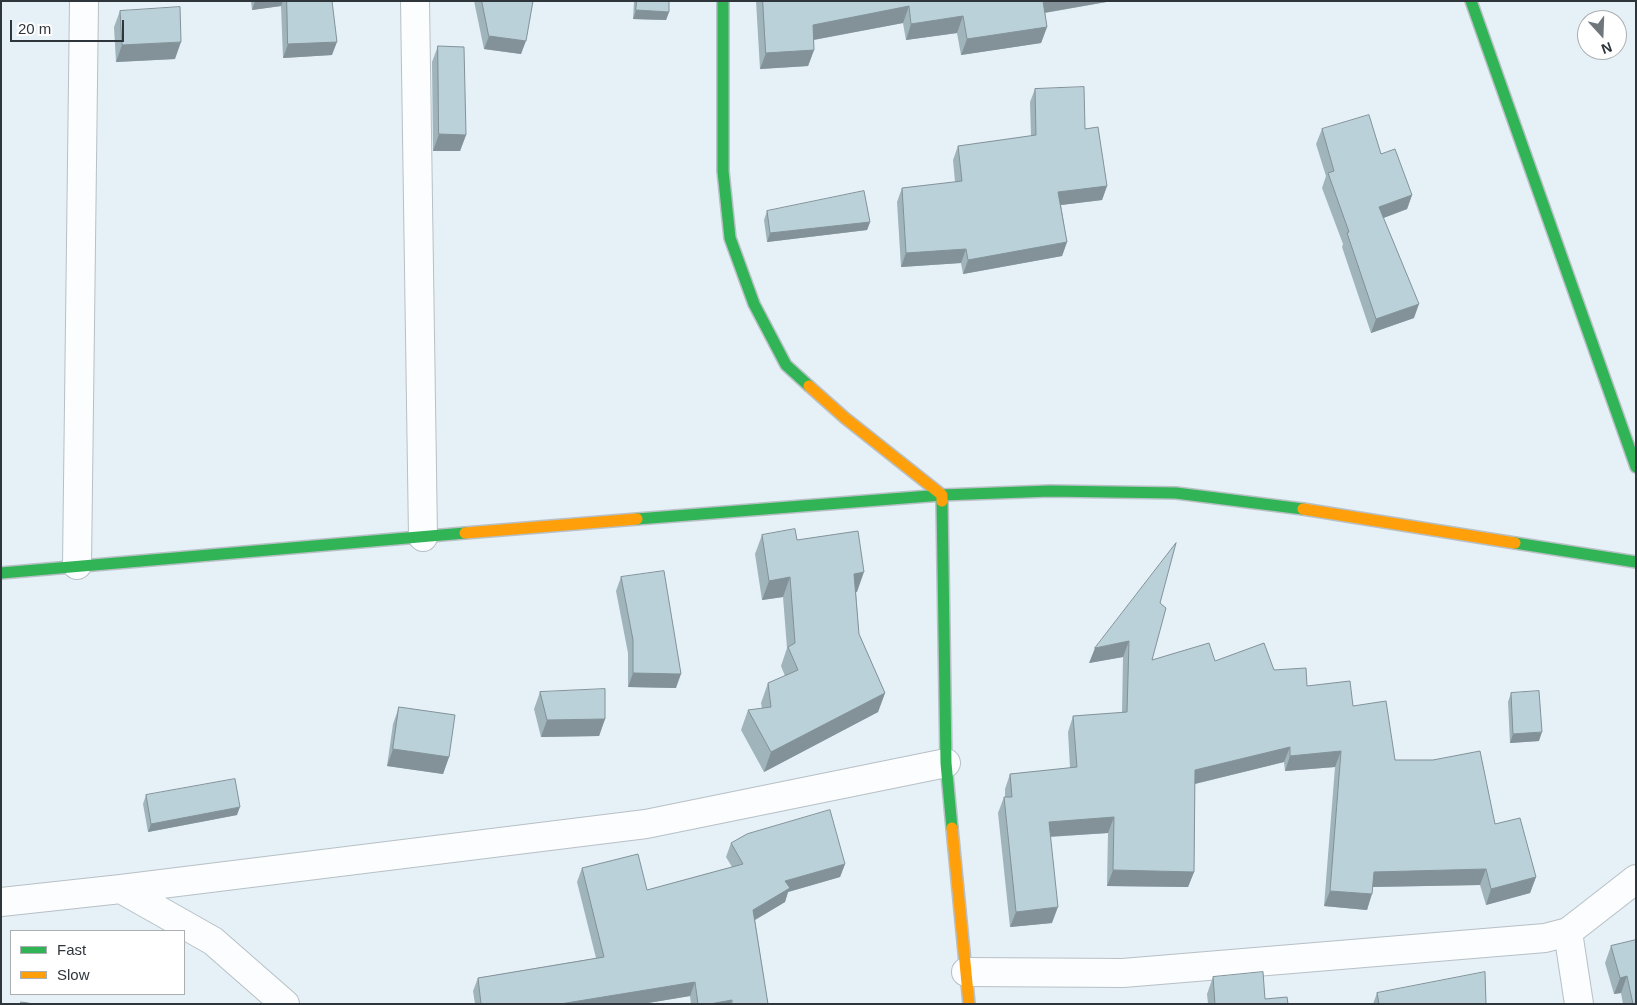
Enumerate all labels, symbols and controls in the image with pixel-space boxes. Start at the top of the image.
scale bar [12,10,126,42]
north arrow [1577,10,1627,60]
text: 20 m [18,20,51,37]
text: N [1599,39,1614,57]
legend [10,930,185,995]
text: Fast [57,941,86,958]
text: Slow [57,966,90,983]

